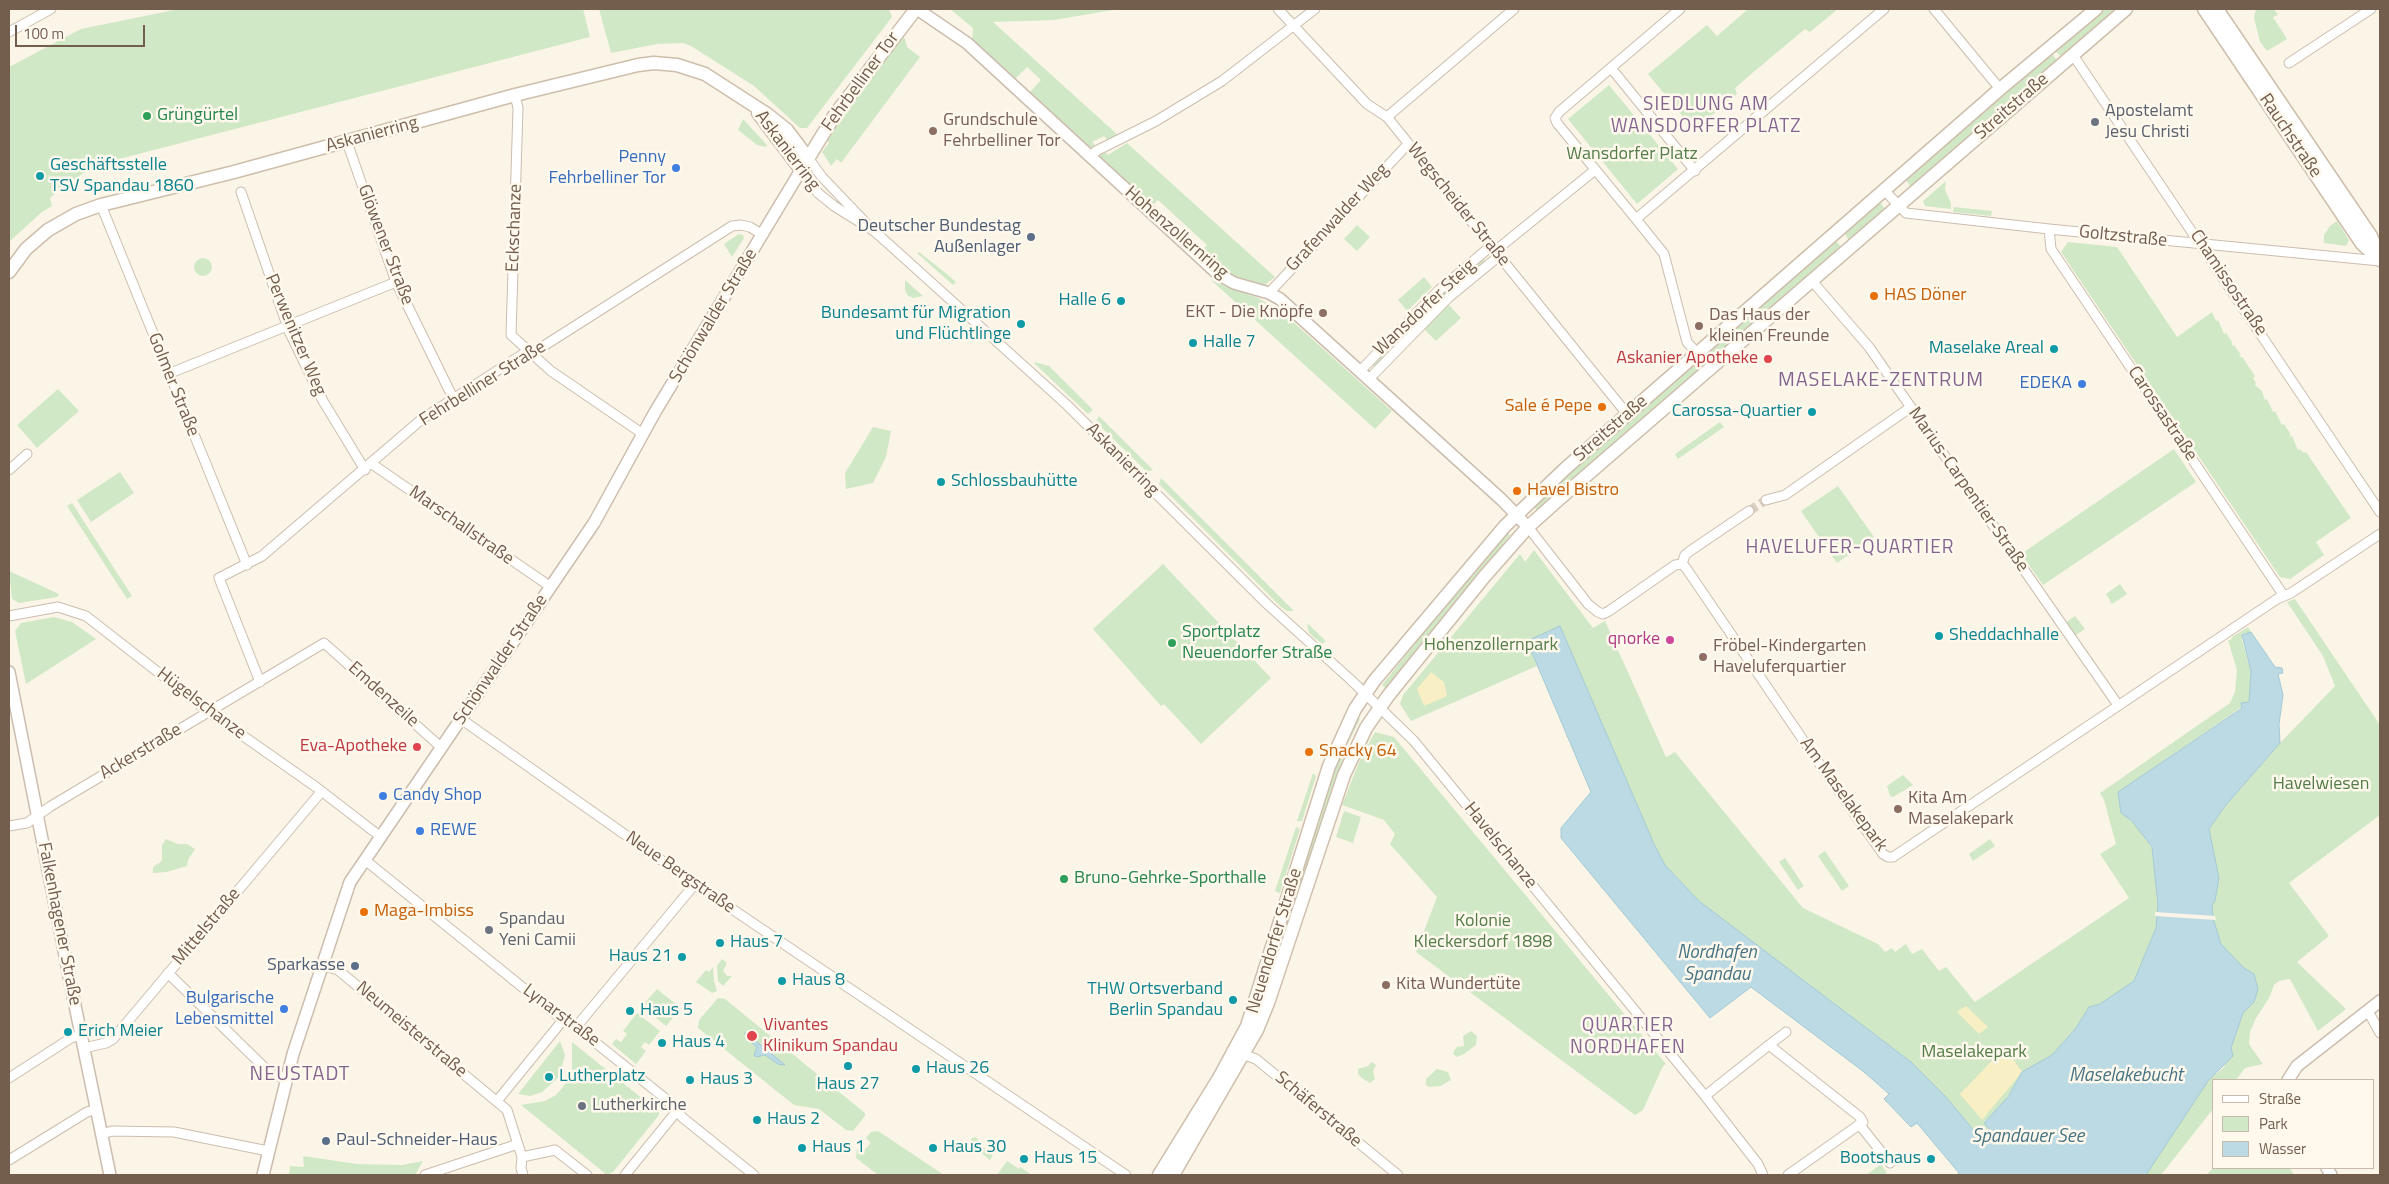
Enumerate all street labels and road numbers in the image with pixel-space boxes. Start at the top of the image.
street label: Fehrbelliner Tor [818,28,904,136]
street label: Streitstraße [1971,69,2053,145]
street label: Rauchstraße [2254,90,2326,182]
street label: Askanierring [750,107,824,195]
street label: Askanierring [323,112,421,158]
street label: Wegscheider Straße [1402,139,1514,271]
street label: Grafenwalder Weg [1282,159,1394,277]
street label: Glöwener Straße [352,182,418,308]
street label: Hohenzollernring [1120,182,1232,284]
street label: Eckschanze [503,184,527,272]
street label: Goltzstraße [2078,222,2168,252]
street label: Chamissostraße [2185,226,2271,340]
street label: Schönwalder Straße [665,245,763,387]
street label: Wansdorfer Steig [1370,255,1480,361]
street label: Perwenitzer Weg [260,271,330,399]
street label: Golmer Straße [142,330,204,440]
street label: Fehrbelliner Straße [416,337,550,431]
street label: Carossastraße [2122,363,2202,465]
street label: Streitstraße [1570,391,1652,467]
street label: Marius-Carpentier-Straße [1903,404,2033,576]
street label: Askanierring [1081,419,1163,501]
street label: Marschallstraße [404,482,518,570]
street label: Schönwalder Straße [449,591,553,729]
street label: Emdenzeile [343,658,423,732]
street label: Hügelschanze [152,663,250,745]
street label: Ackerstraße [96,719,186,785]
street label: Am Maselakepark [1794,734,1892,856]
street label: Havelschanze [1459,799,1541,893]
street label: Neue Bergstraße [621,827,739,919]
street label: Falkenhagener Straße [33,841,85,1007]
street label: Neuendorfer Straße [1243,866,1307,1016]
street label: Mittelstraße [168,884,246,970]
street label: Neumeisterstraße [351,977,471,1083]
street label: Lynarstraße [518,980,604,1052]
street label: Schäferstraße [1270,1067,1366,1153]

